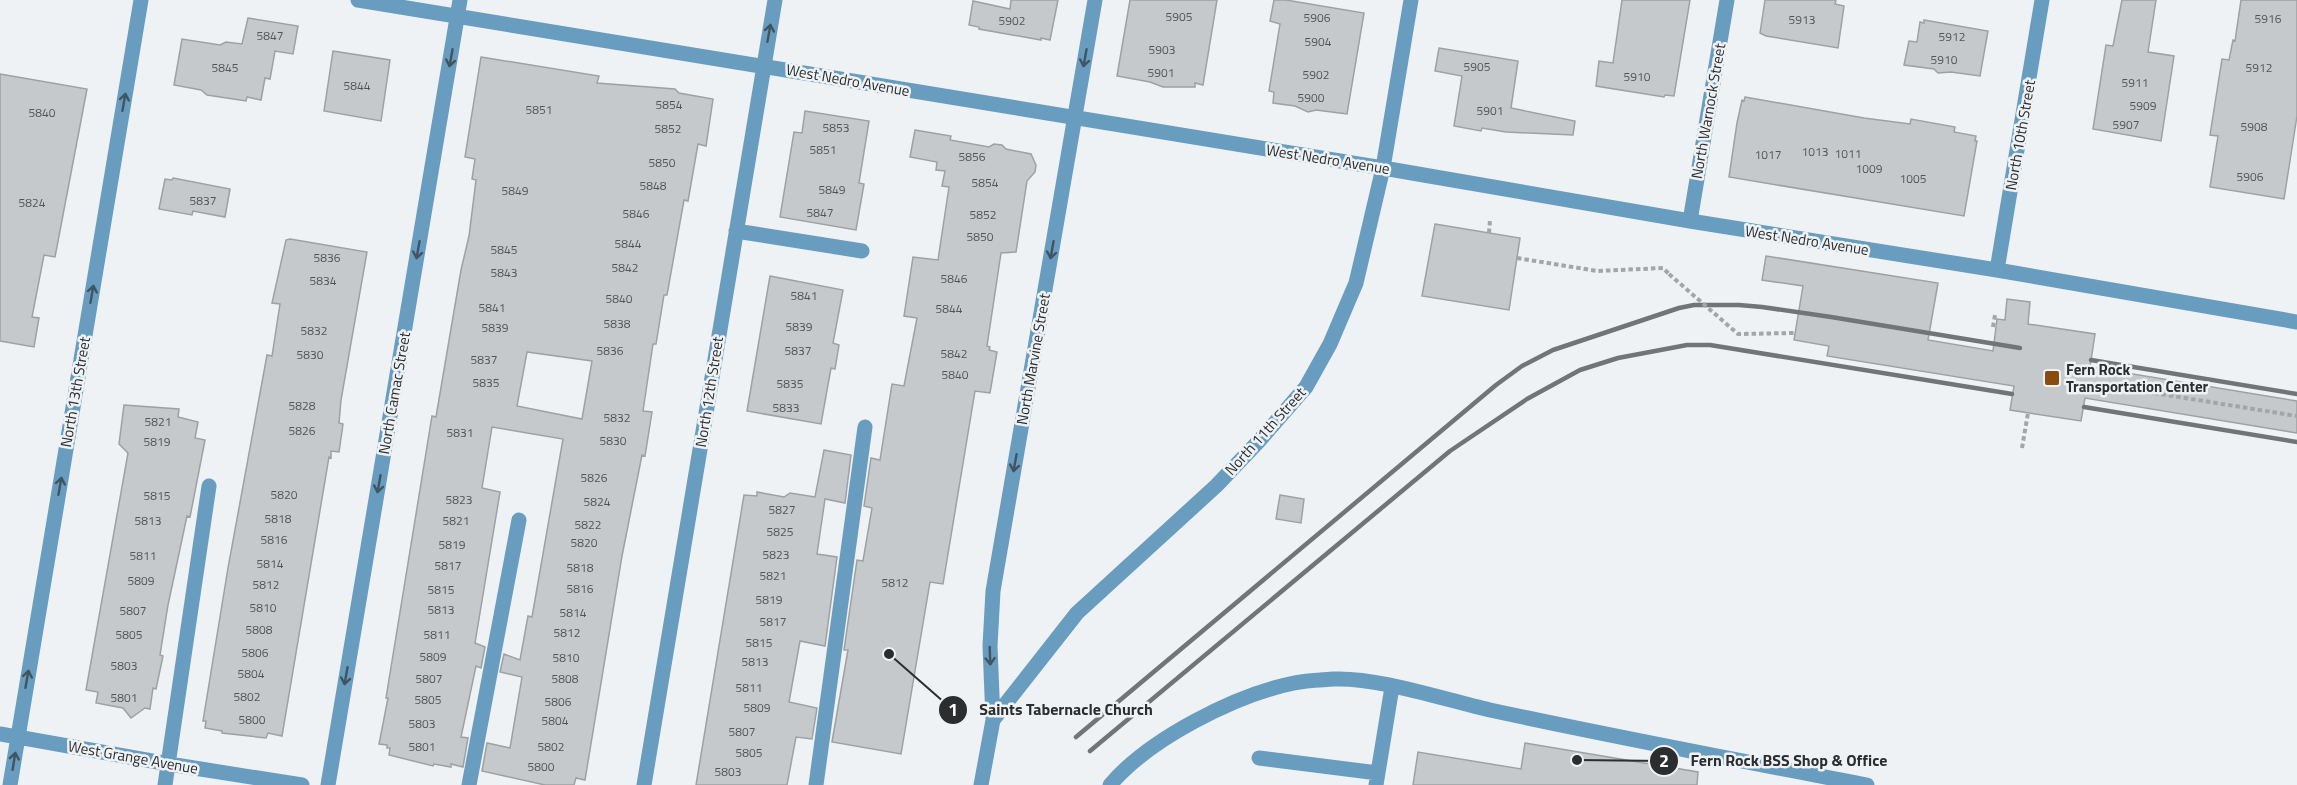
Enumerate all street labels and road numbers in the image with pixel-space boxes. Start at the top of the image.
street label: North Warnock Street [1685,41,1731,181]
street label: West Nedro Avenue [785,58,911,102]
street label: North 10th Street [1999,77,2041,192]
street label: West Nedro Avenue [1265,138,1391,180]
street label: West Nedro Avenue [1744,219,1870,261]
street label: North Marvine Street [1010,291,1056,427]
street label: North Camac Street [372,329,416,456]
street label: North 13th Street [54,334,96,449]
street label: North 12th Street [689,334,729,449]
street label: North 11th Street [1219,381,1311,480]
street label: West Grange Avenue [66,734,200,780]

